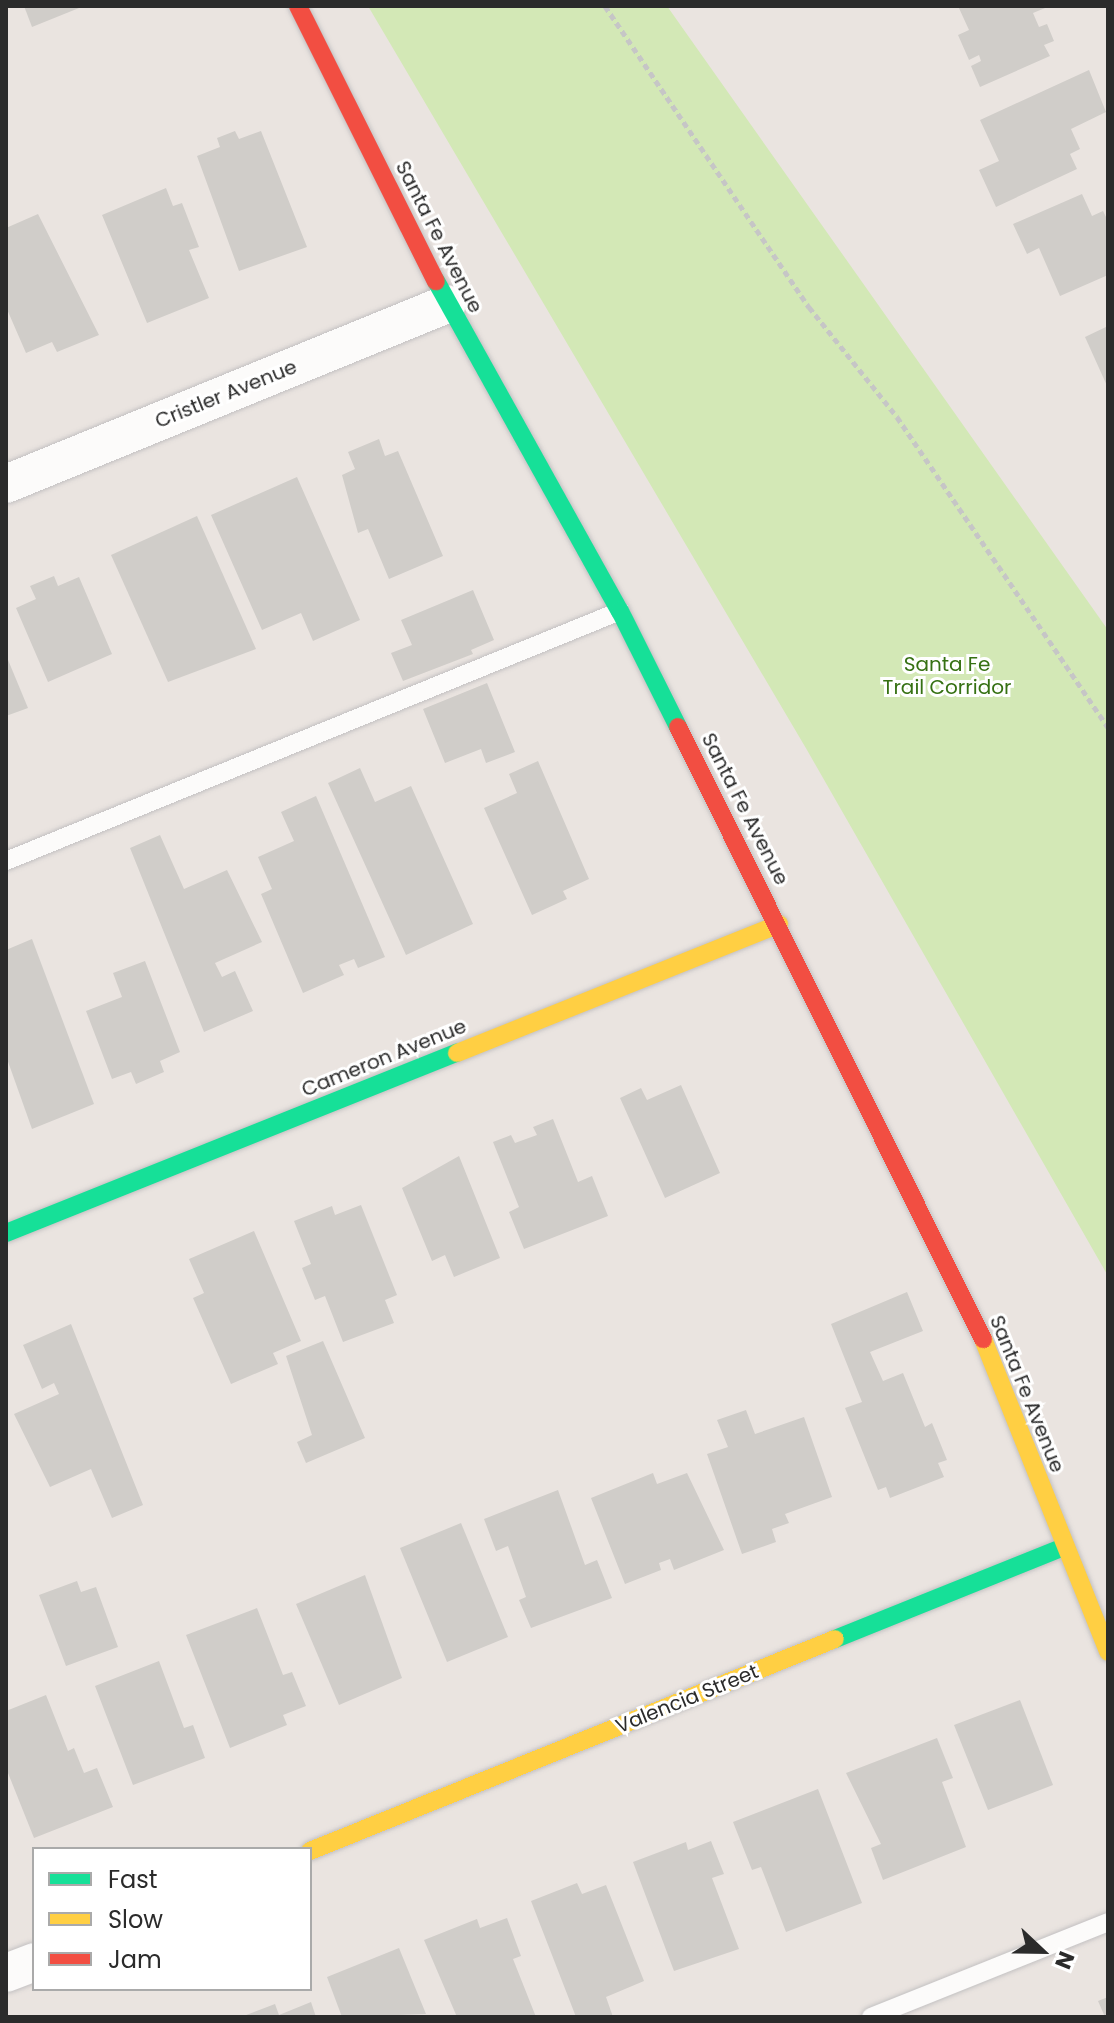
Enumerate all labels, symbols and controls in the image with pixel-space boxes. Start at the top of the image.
street label: Santa Fe Avenue [390,157,488,317]
street label: Cristler Avenue [152,355,300,433]
park label: Santa Fe Trail Corridor [883,653,1011,700]
street label: Santa Fe Avenue [696,729,794,889]
street label: Cameron Avenue [298,1014,470,1102]
street label: Santa Fe Avenue [985,1312,1069,1476]
street label: Valencia Street [612,1659,762,1739]
legend [32,1847,312,1991]
text: Fast [108,1863,158,1896]
text: Slow [108,1903,163,1936]
north arrow [1002,1911,1082,1991]
text: Jam [108,1943,162,1976]
text: N [1047,1947,1082,1974]

